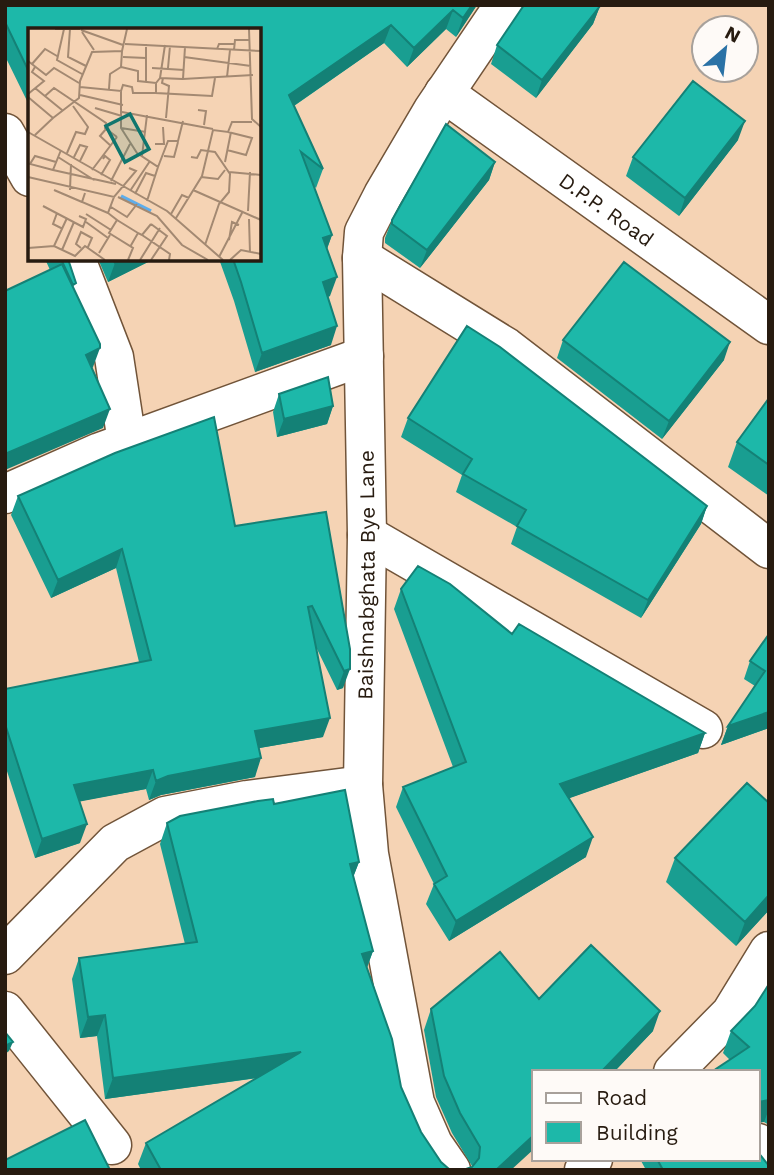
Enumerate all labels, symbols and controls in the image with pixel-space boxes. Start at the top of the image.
north arrow [690,14,760,84]
text: N [721,21,744,48]
inset map [28,28,261,261]
street label: D.P.P. Road [555,167,659,251]
street label: Baishnabghata Bye Lane [352,450,380,700]
legend [532,1070,760,1161]
text: Road [596,1085,647,1110]
text: Building [596,1120,678,1145]

